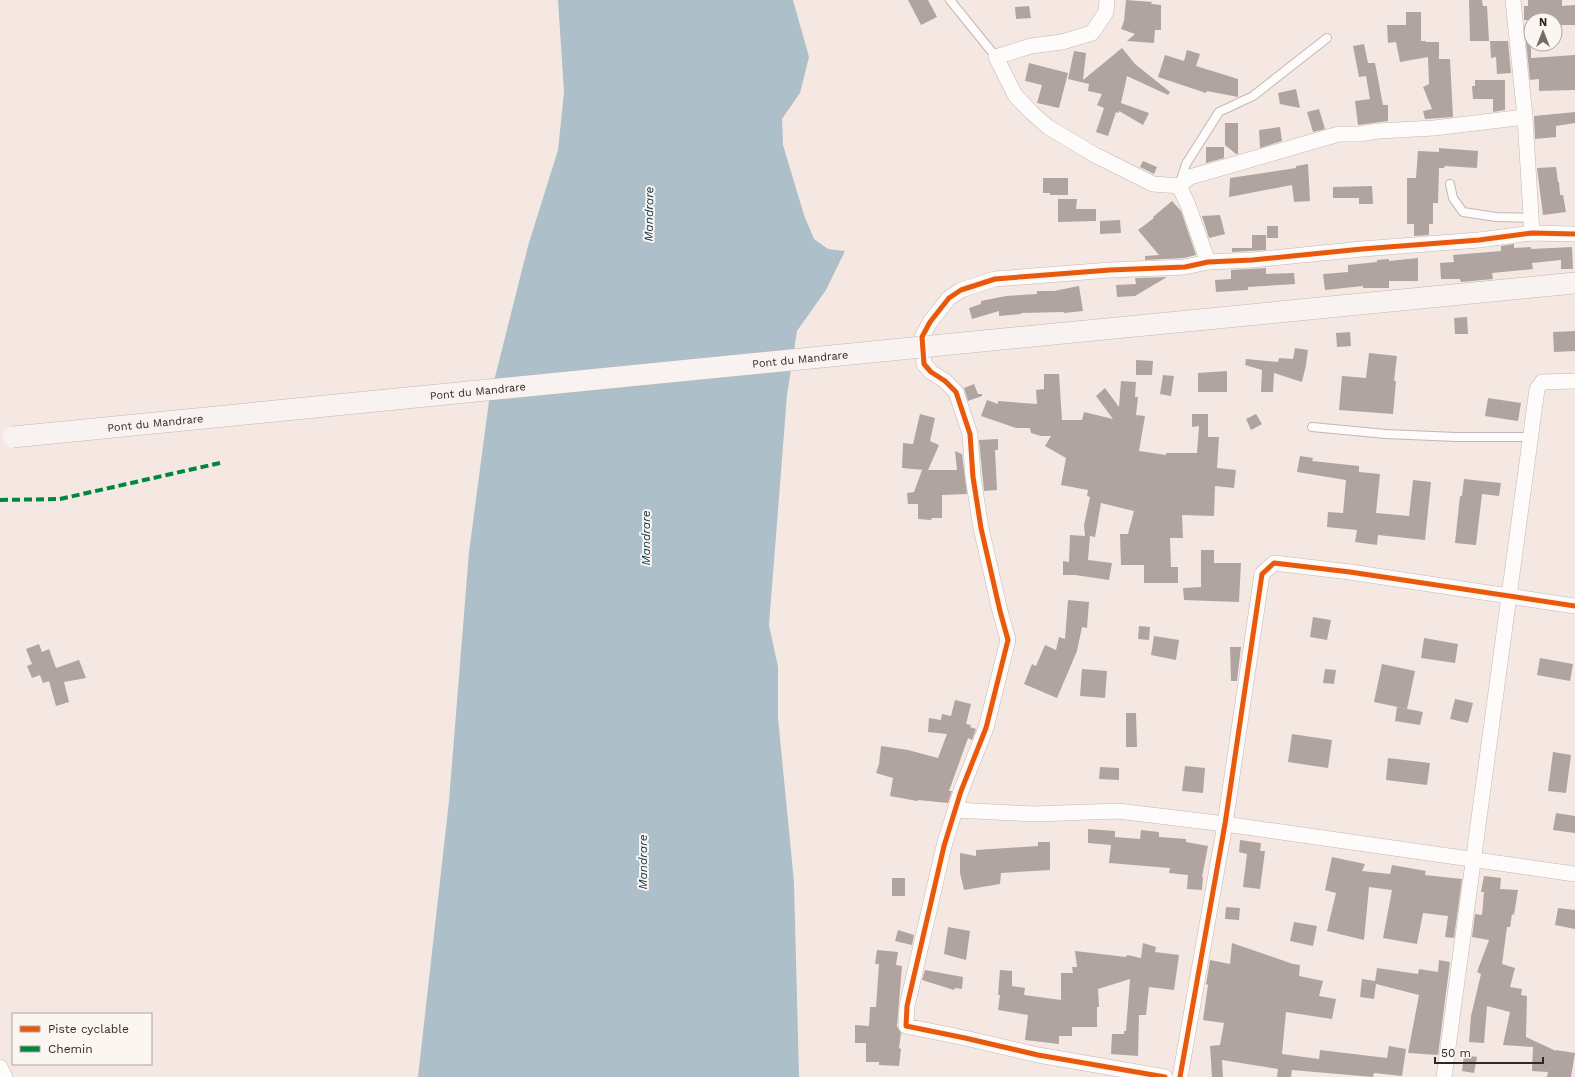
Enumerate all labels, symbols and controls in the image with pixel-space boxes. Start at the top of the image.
north arrow [1523,12,1563,52]
text: N [1539,16,1547,29]
water label: Mandrare [642,186,656,242]
street label: Pont du Mandrare [752,348,849,371]
street label: Pont du Mandrare [429,380,526,403]
street label: Pont du Mandrare [107,412,204,435]
water label: Mandrare [639,510,653,566]
water label: Mandrare [636,834,650,890]
legend [12,1013,152,1065]
text: Piste cyclable [48,1022,129,1036]
scale bar [1435,1039,1543,1065]
text: Chemin [48,1042,93,1056]
text: 50 m [1441,1046,1471,1060]

